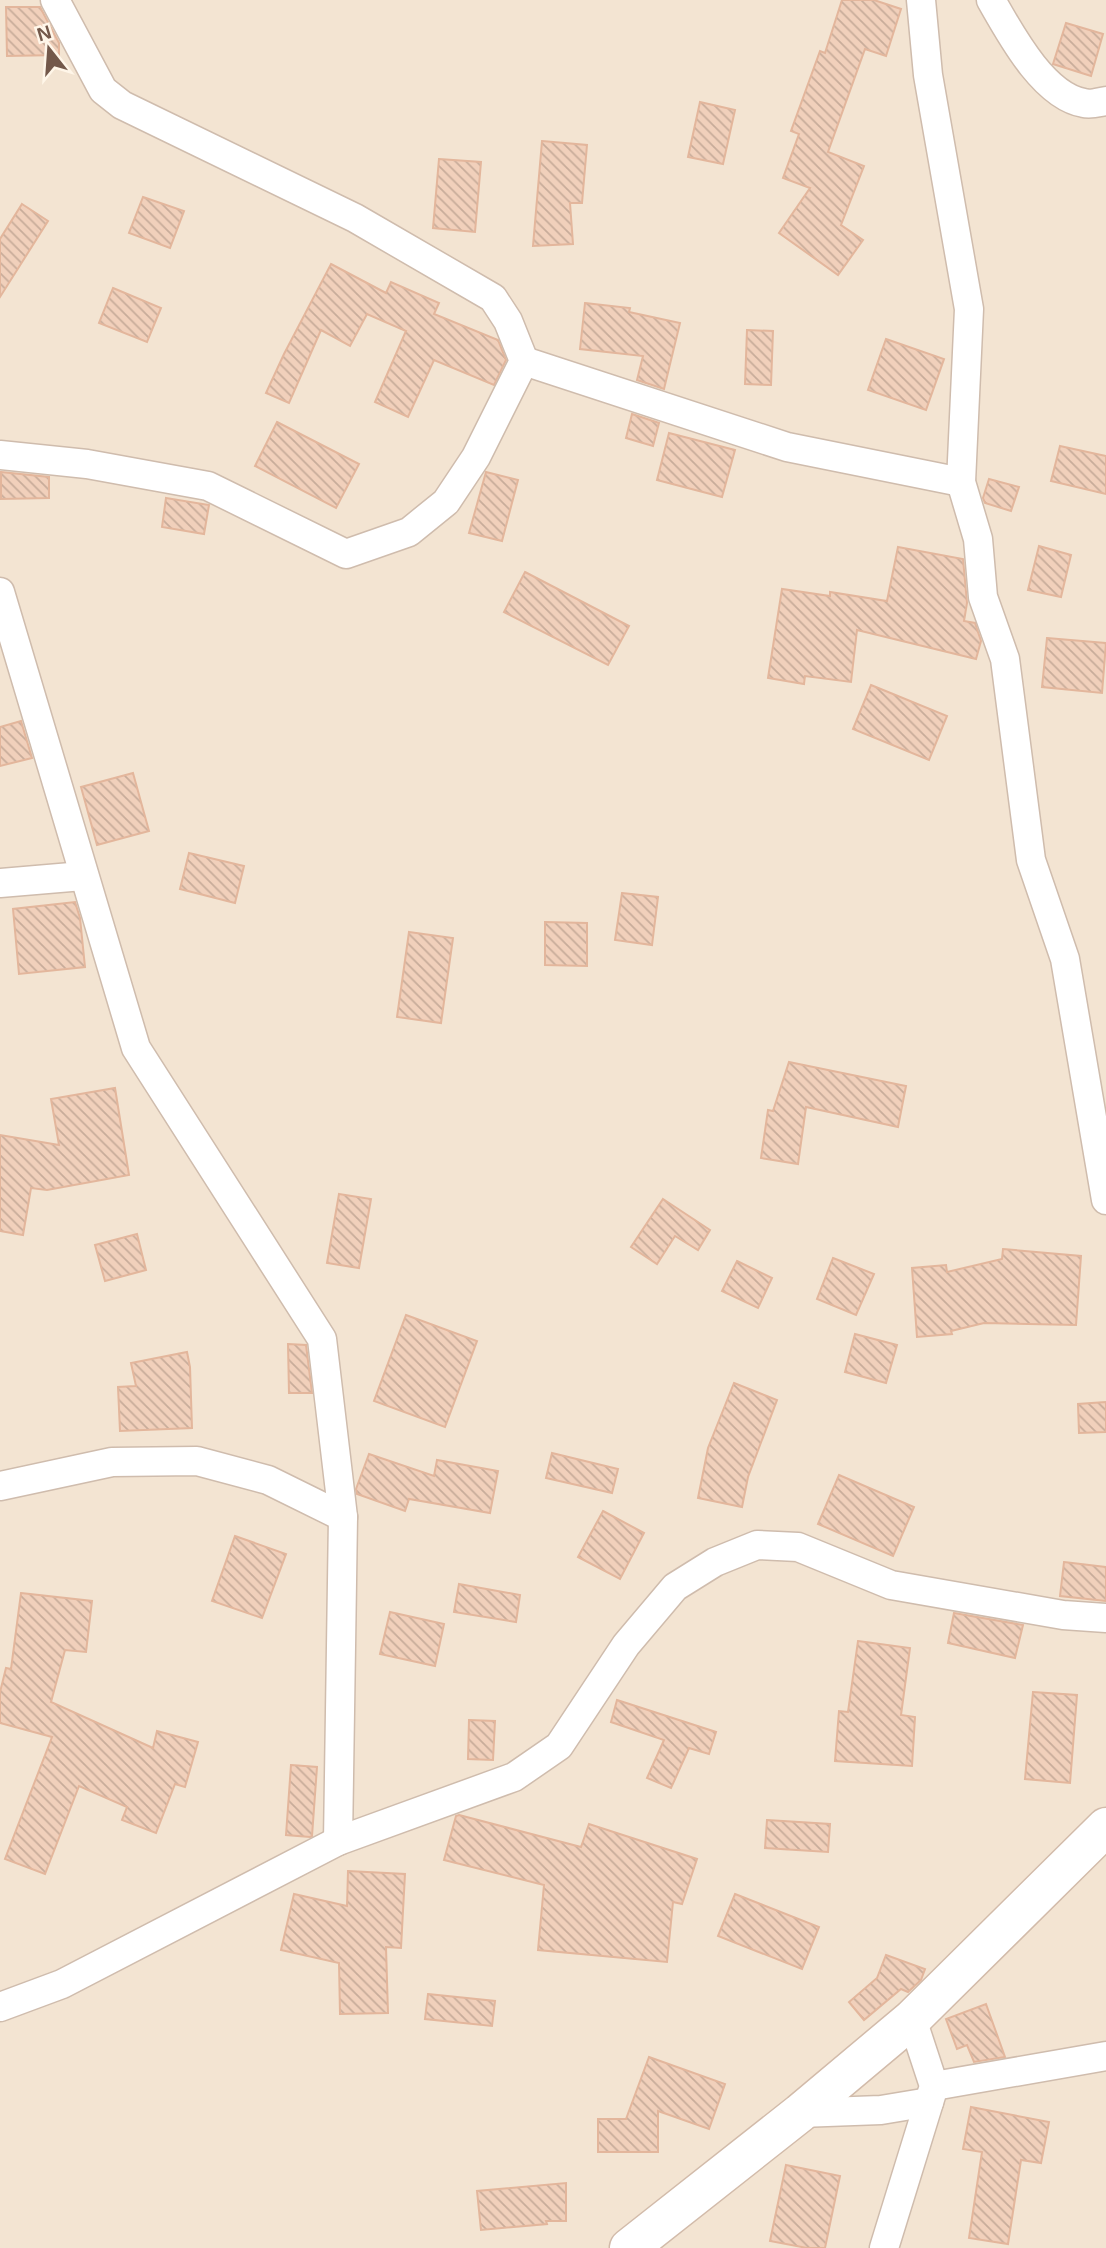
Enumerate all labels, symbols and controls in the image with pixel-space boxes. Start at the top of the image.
north arrow [14,14,84,84]
text: N [35,21,54,45]

